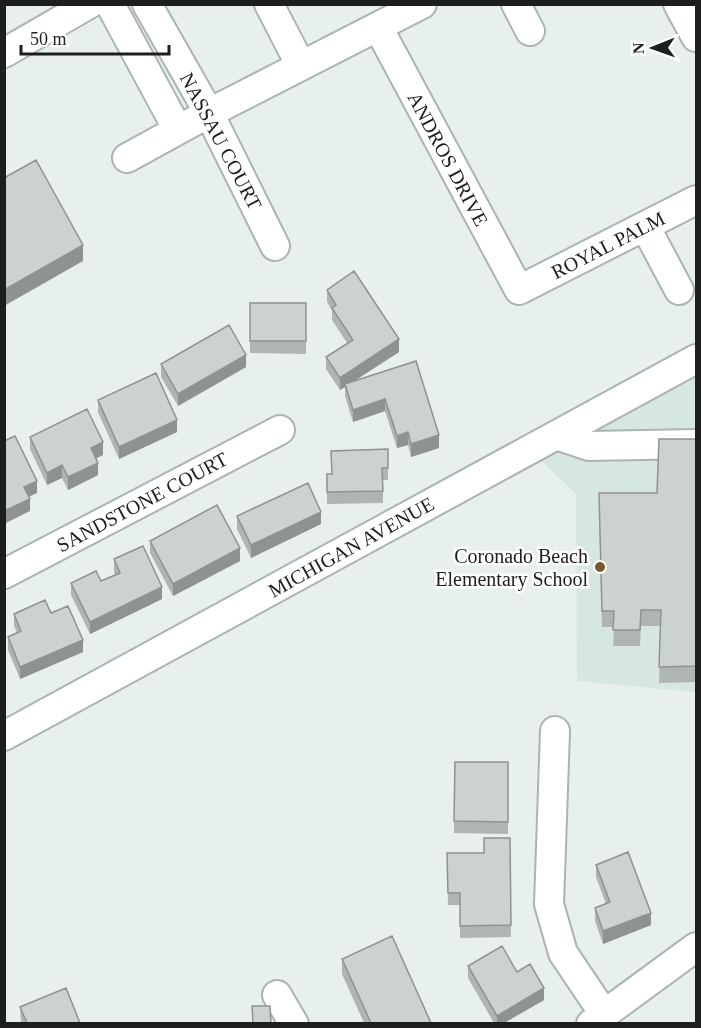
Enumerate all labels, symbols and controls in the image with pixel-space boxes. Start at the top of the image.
scale bar [21,18,170,56]
north arrow [623,18,683,78]
text: 50 m [30,29,67,49]
text: N [630,42,647,54]
street label: NASSAU COURT [176,69,266,213]
street label: ANDROS DRIVE [403,88,493,230]
street label: ROYAL PALM [547,207,669,283]
street label: SANDSTONE COURT [53,448,231,556]
street label: MICHIGAN AVENUE [264,492,438,602]
place label: Coronado Beach Elementary School [435,545,588,591]
marker: Coronado Beach Elementary School [593,560,607,574]

